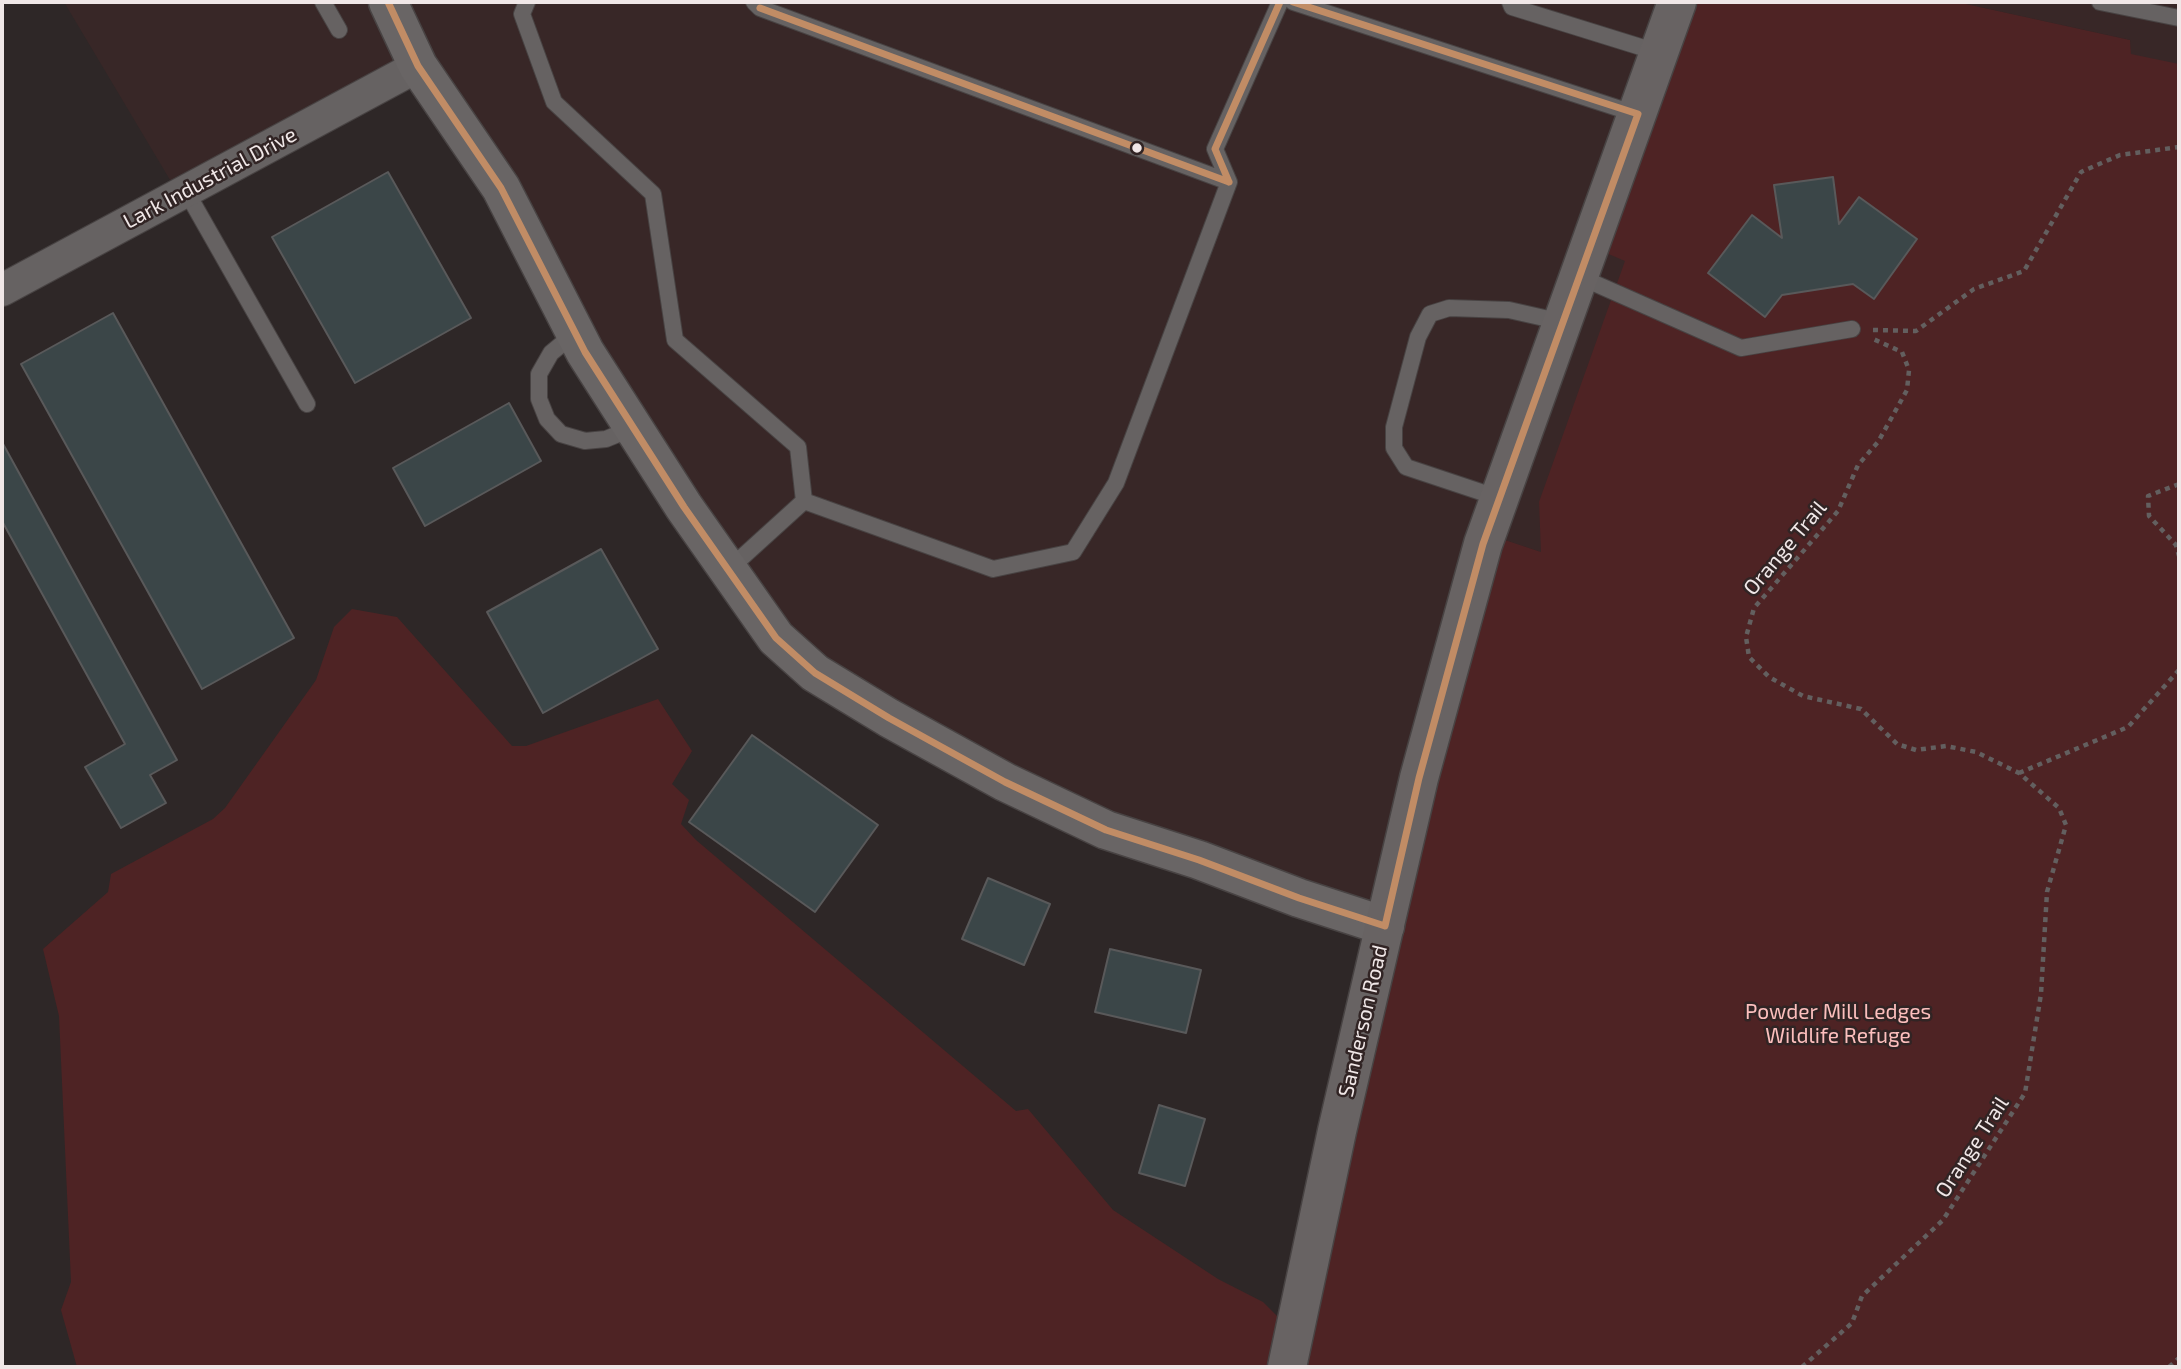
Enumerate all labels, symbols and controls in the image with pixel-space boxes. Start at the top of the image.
street label: Lark Industrial Drive [119,122,301,234]
unlabelled marker [1130,141,1144,155]
street label: Orange Trail [1738,496,1832,600]
street label: Sanderson Road [1333,943,1393,1099]
park label: Powder Mill Ledges Wildlife Refuge [1745,999,1931,1049]
street label: Orange Trail [1930,1092,2014,1202]

